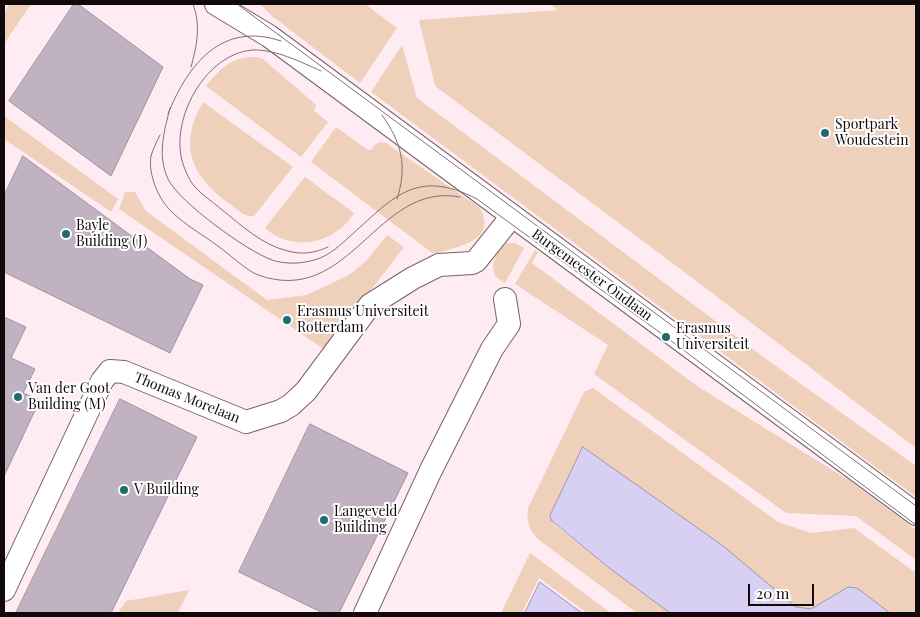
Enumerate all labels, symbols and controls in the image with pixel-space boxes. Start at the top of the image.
place label: Sportpark Woudestein [835,117,908,150]
marker: Sportpark Woudestein [819,127,831,139]
place label: Bayle Building (J) [76,218,147,250]
street label: Burgemeester Oudlaan [528,226,656,324]
marker: Bayle Building (J) [60,228,72,240]
place label: Erasmus Universiteit Rotterdam [297,304,429,336]
marker: Erasmus Universiteit Rotterdam [281,314,293,326]
place label: Erasmus Universiteit [676,321,749,354]
marker: Erasmus Universiteit [660,331,672,343]
street label: Thomas Morelaan [132,369,242,427]
place label: Van der Goot Building (M) [28,381,110,414]
marker: Van der Goot Building (M) [12,391,24,403]
place label: V Building [134,482,199,498]
marker: V Building [118,484,130,496]
place label: Langeveld Building [334,504,398,536]
marker: Langeveld Building [318,514,330,526]
scale bar [750,574,816,606]
text: 20 m [756,583,789,603]

